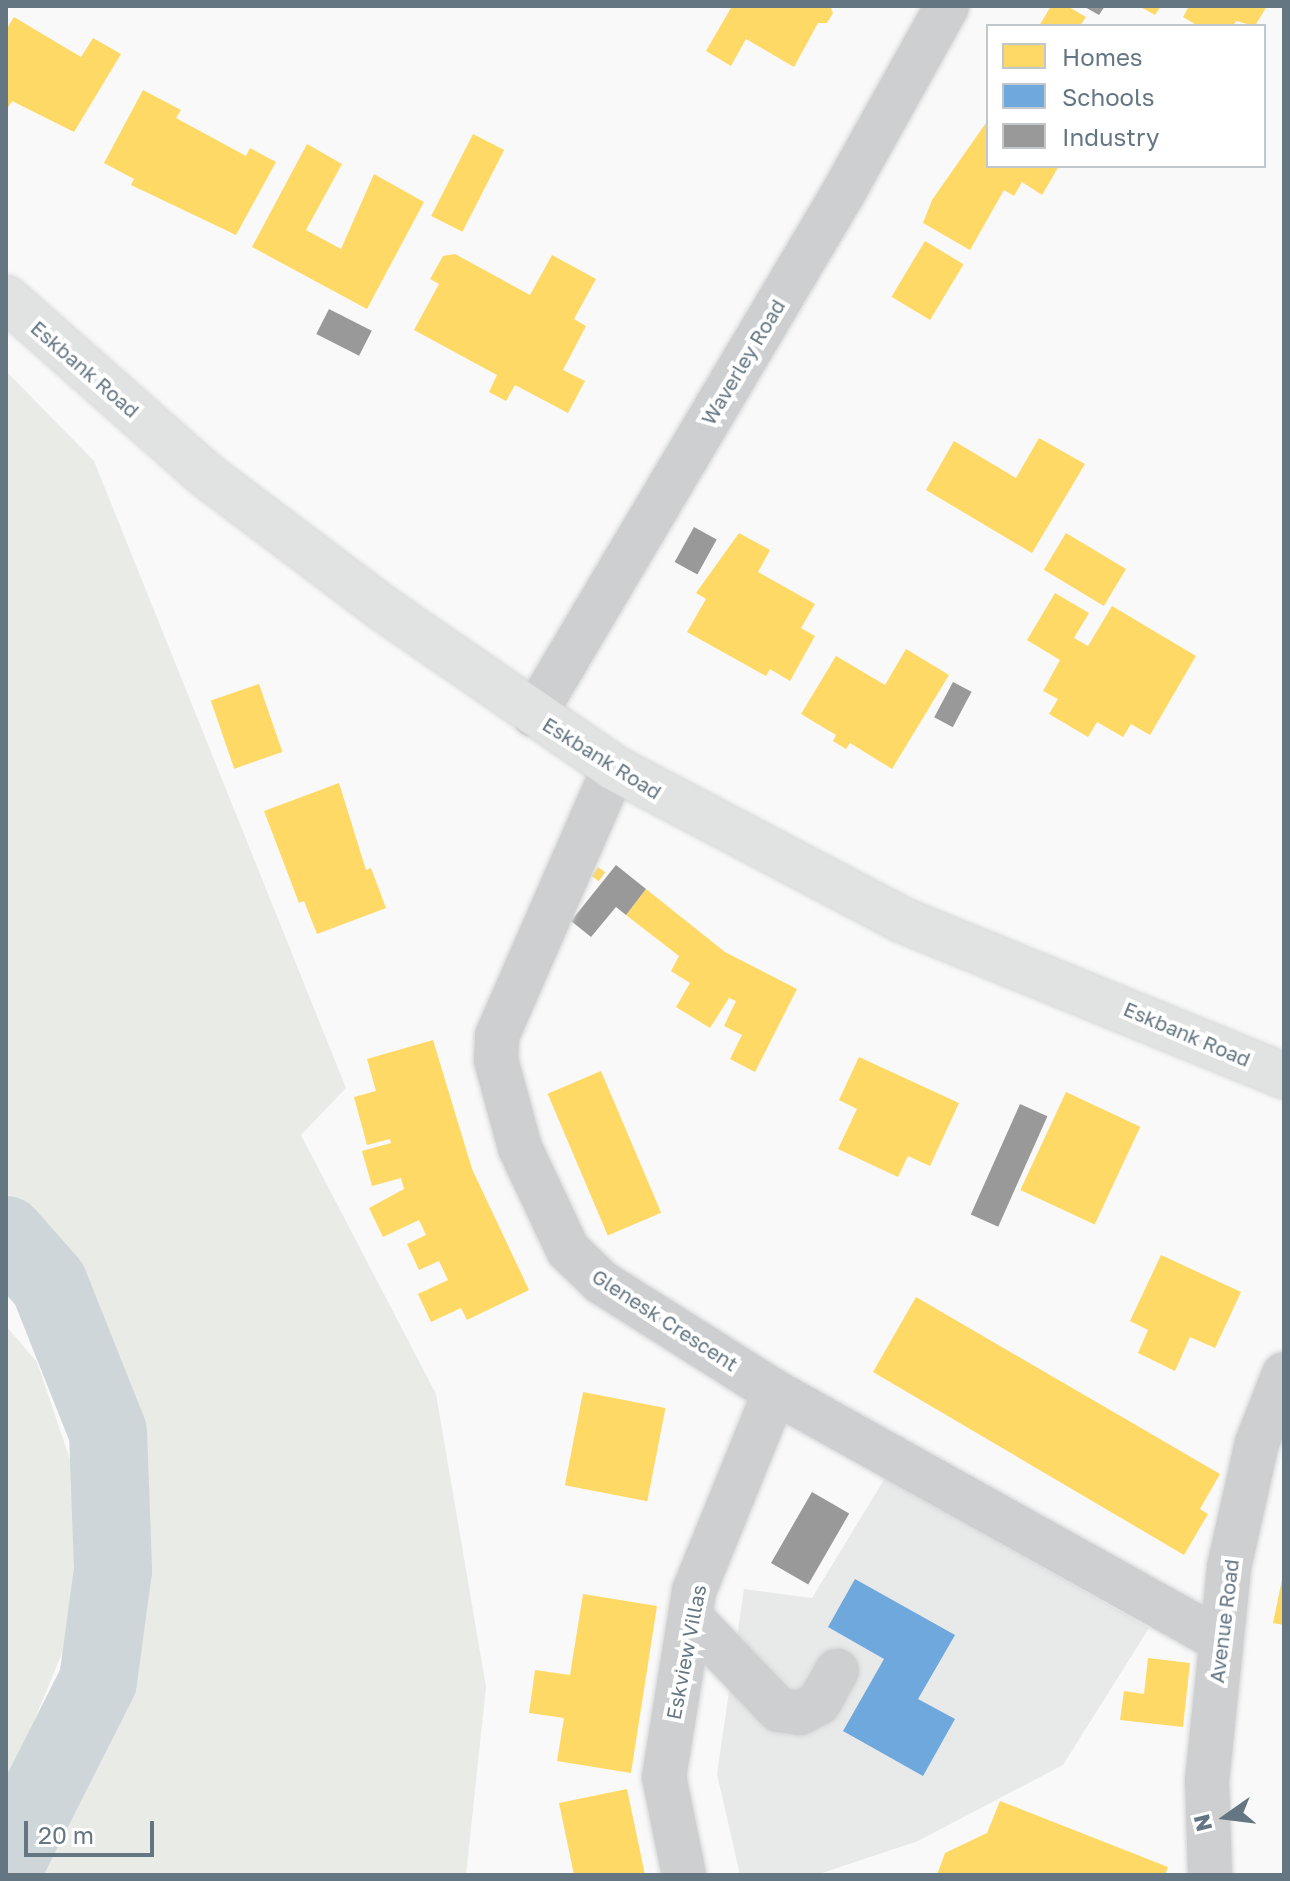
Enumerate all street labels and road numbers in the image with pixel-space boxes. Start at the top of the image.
street label: Waverley Road [696,295,790,429]
street label: Eskbank Road [26,316,144,422]
street label: Eskbank Road [538,712,666,804]
street label: Eskbank Road [1120,997,1254,1071]
street label: Glenesk Crescent [588,1264,742,1376]
street label: Avenue Road [1204,1558,1244,1684]
street label: Eskview Villas [661,1583,711,1721]

